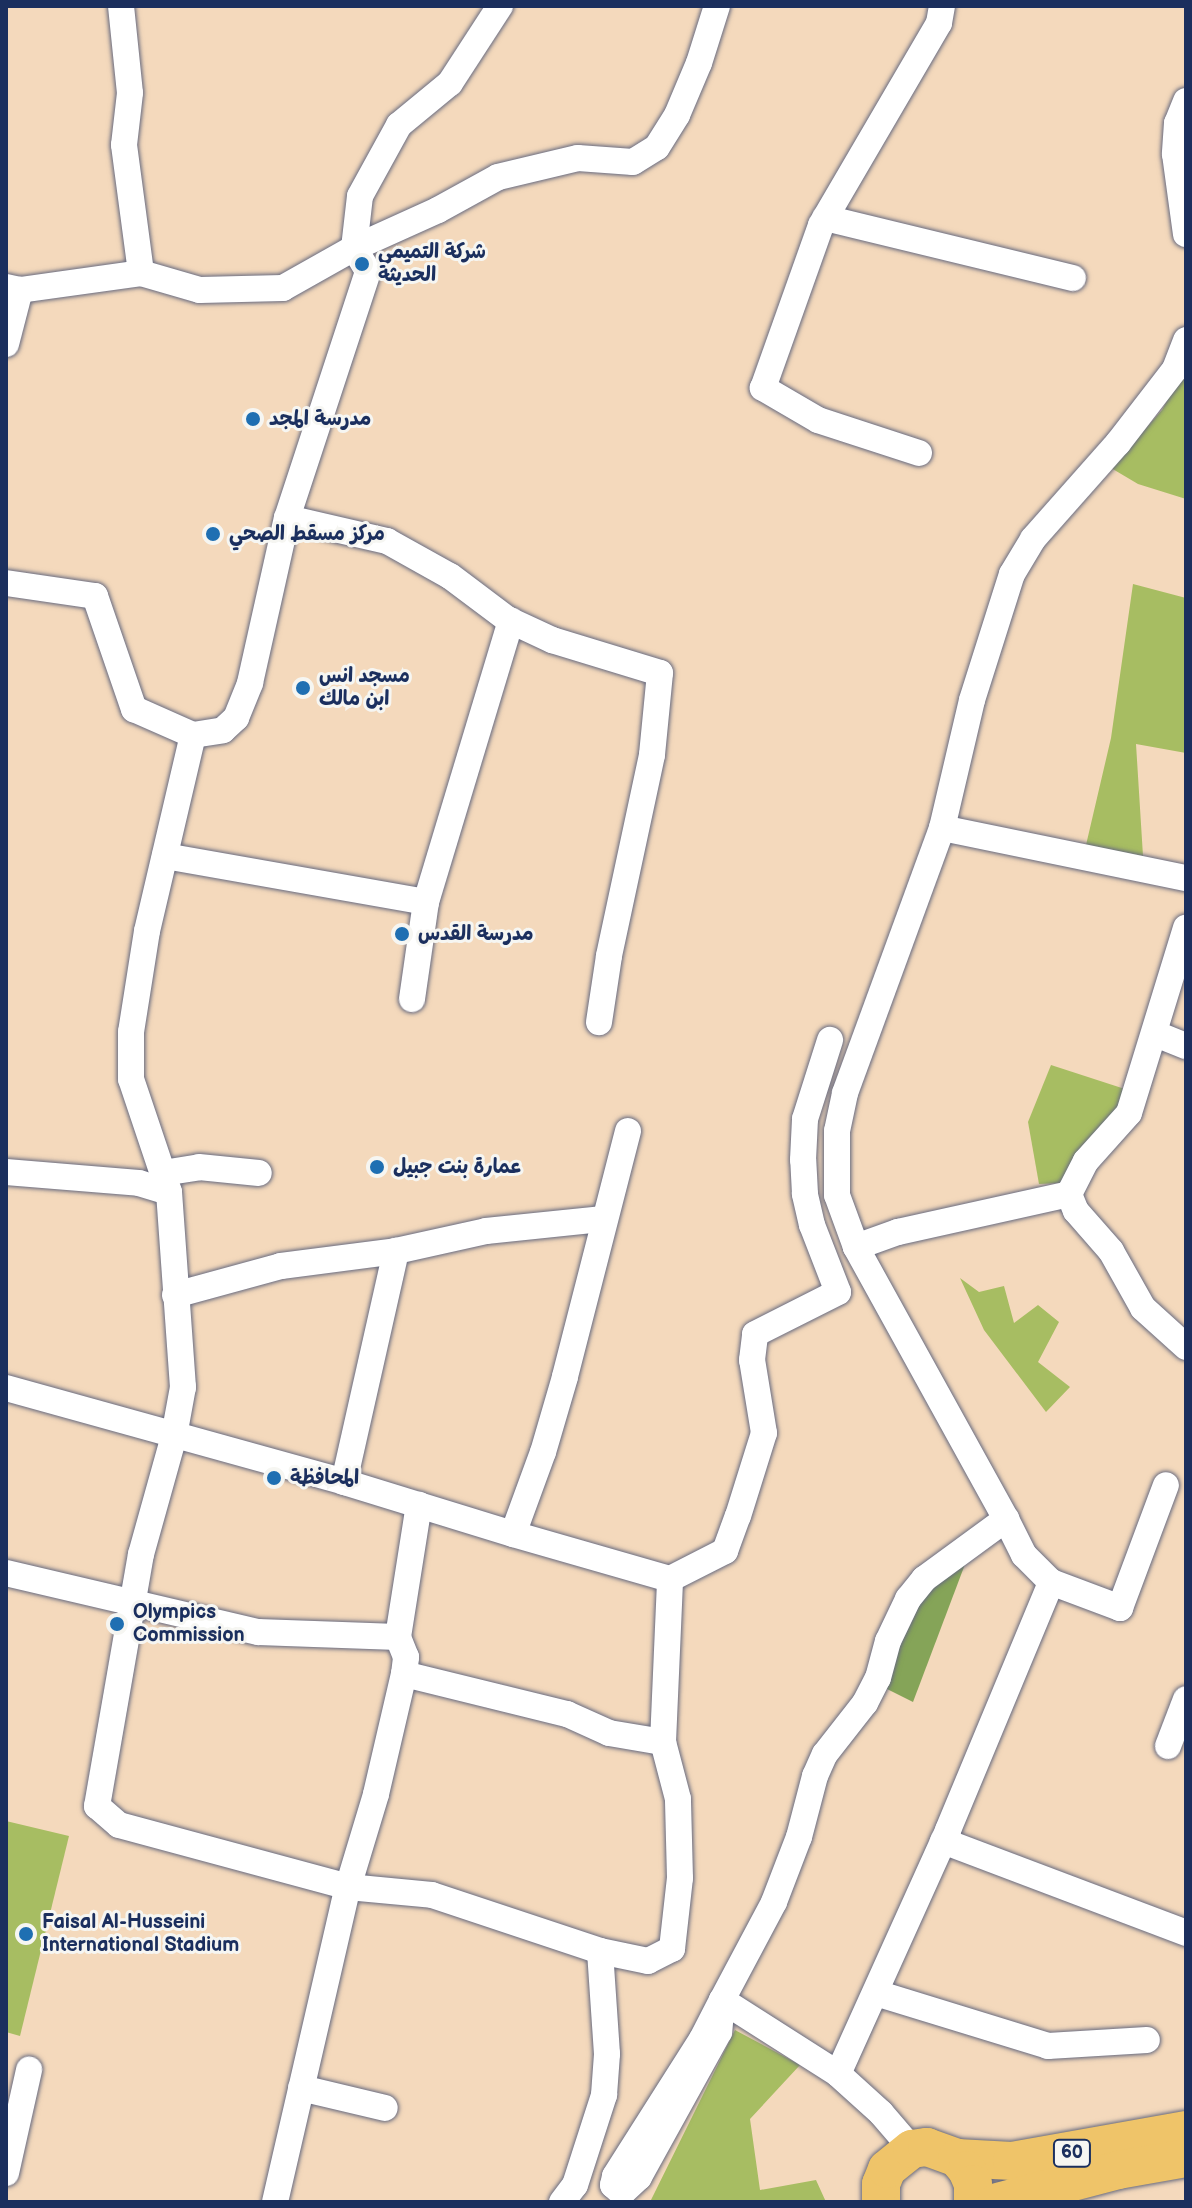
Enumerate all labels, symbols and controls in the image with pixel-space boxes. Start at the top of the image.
place label: شركة التميمي الحديثة [378,240,486,287]
marker: شركة التميمي الحديثة [353,255,371,273]
place label: مدرسة المجد [269,407,371,431]
marker: مدرسة المجد [244,410,262,428]
place label: مركز مسقط الصحي [229,522,385,546]
marker: مركز مسقط الصحي [204,525,222,543]
place label: مسجد انس ابن مالك [319,664,410,711]
marker: مسجد انس ابن مالك [294,679,312,697]
place label: مدرسة القدس [418,922,534,946]
marker: مدرسة القدس [393,925,411,943]
place label: عمارة بنت جبيل [393,1155,522,1179]
marker: عمارة بنت جبيل [368,1158,386,1176]
place label: المحافظة [290,1466,359,1490]
marker: المحافظة [265,1469,283,1487]
place label: Olympics Commission [133,1600,245,1647]
marker: Olympics Commission [108,1615,126,1633]
place label: Faisal Al-Husseini International Stadium [42,1910,239,1957]
marker: Faisal Al-Husseini International Stadium [17,1925,35,1943]
road number: 60 [1052,2139,1092,2167]

